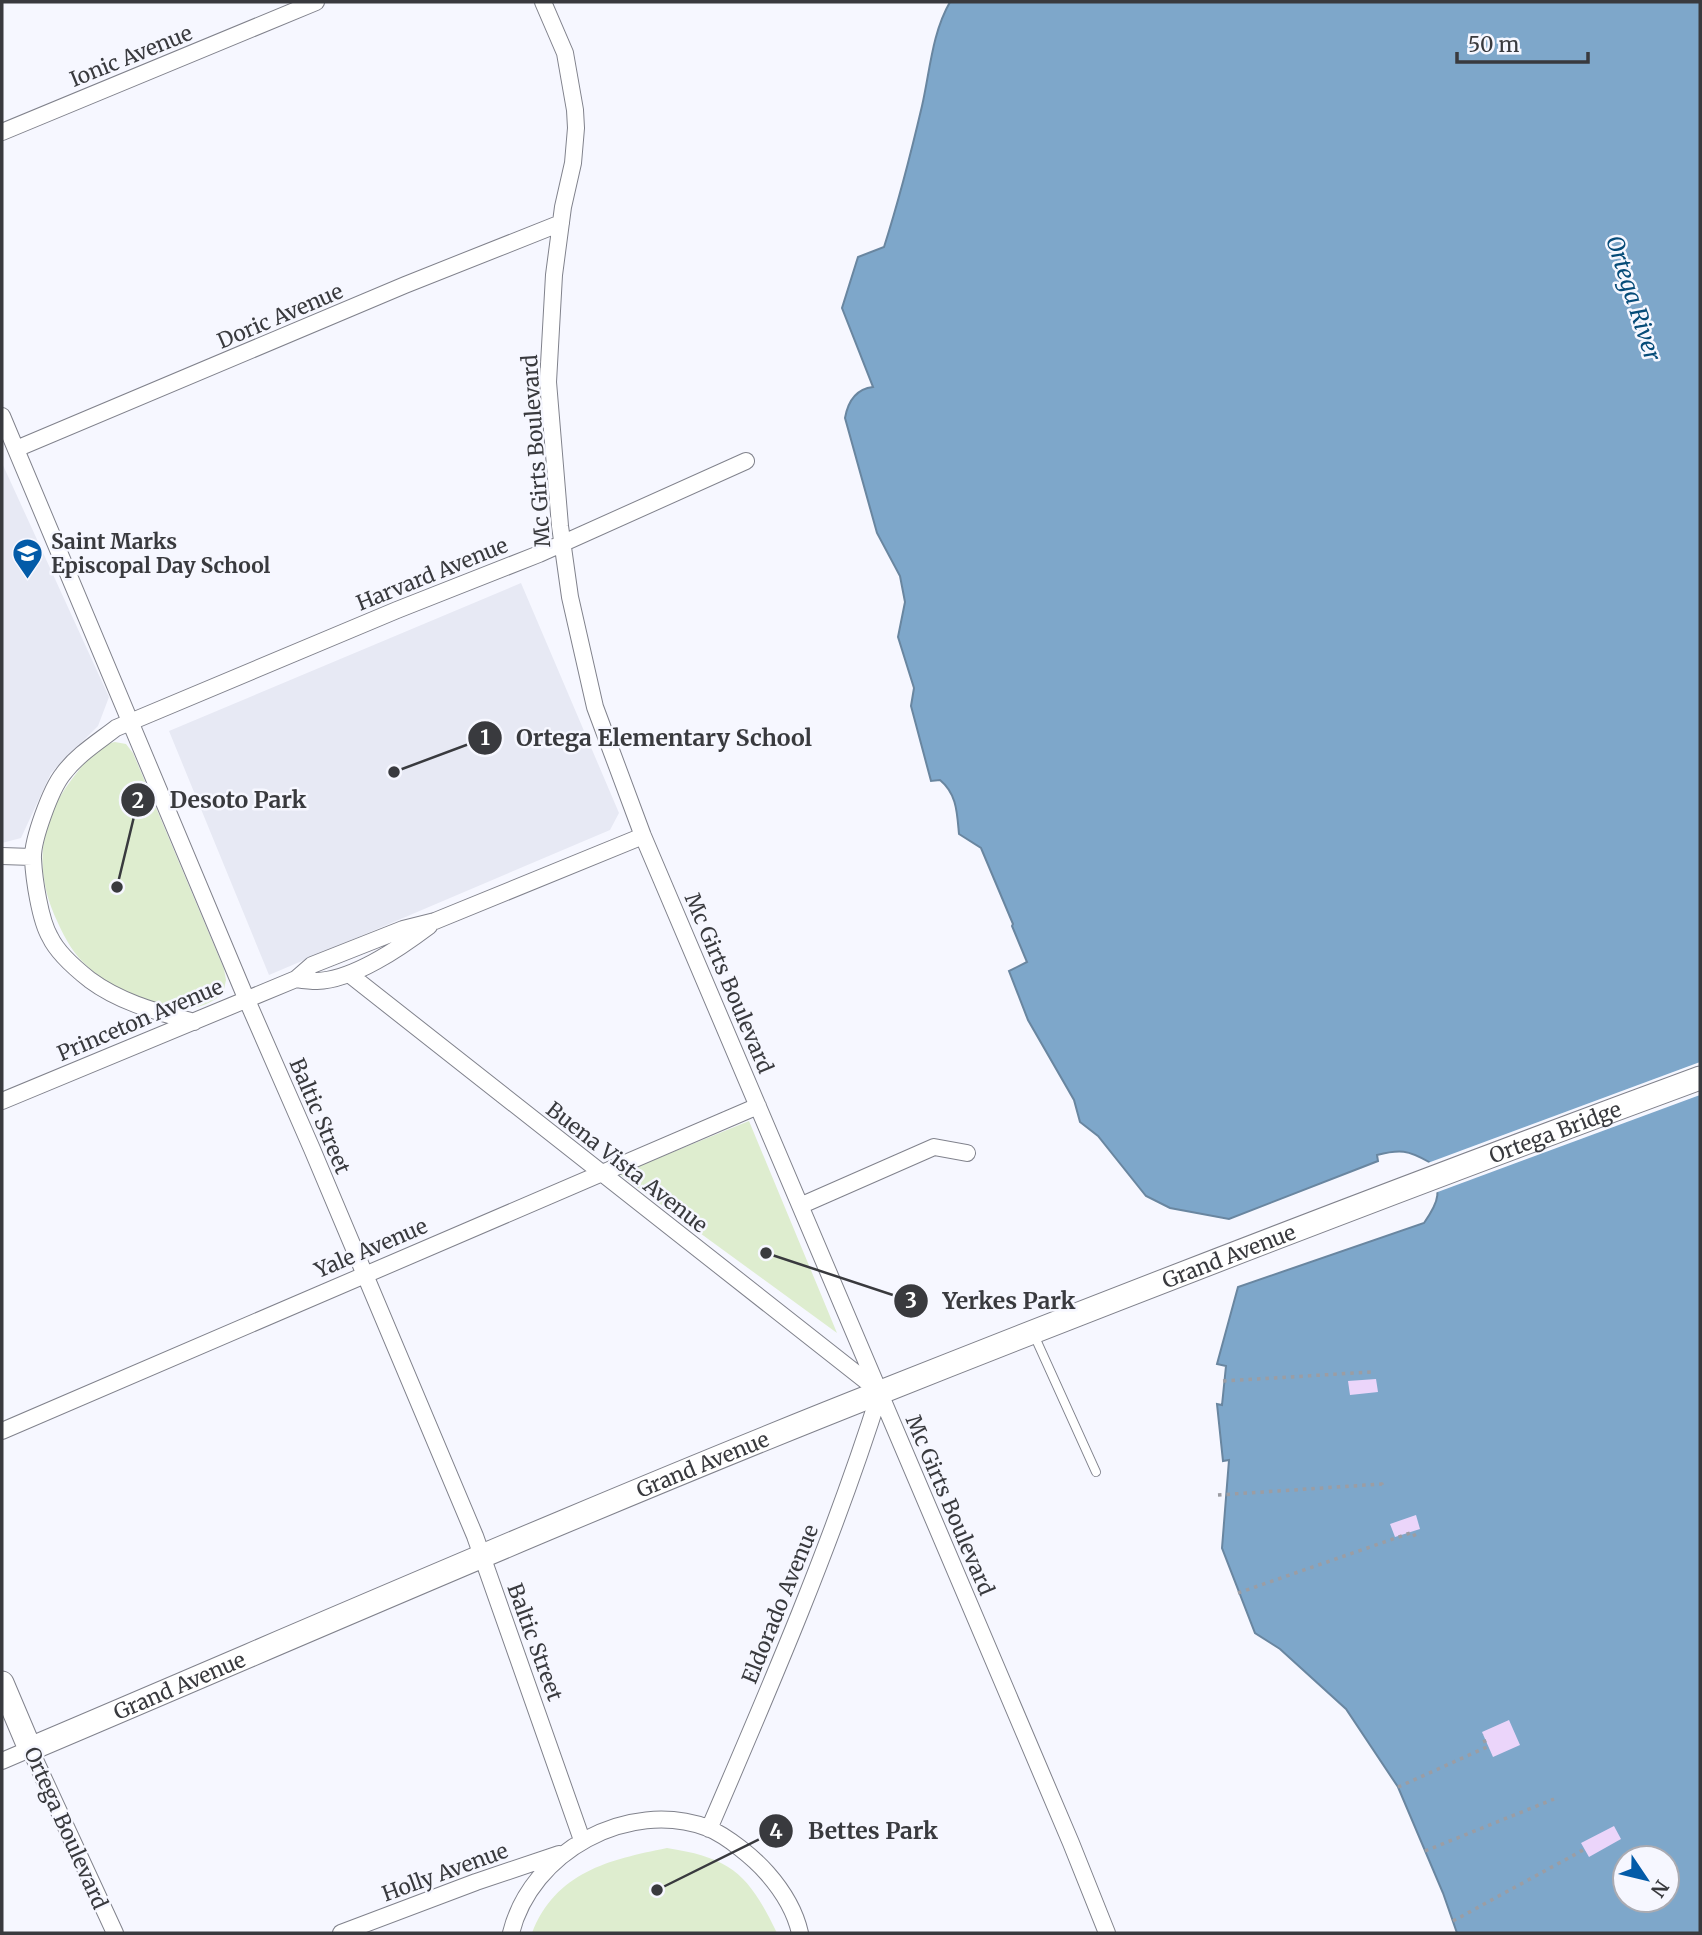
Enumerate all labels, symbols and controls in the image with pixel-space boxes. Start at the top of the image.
street label: Ionic Avenue [66,19,196,93]
scale bar [1457,21,1588,65]
text: 50 m [1468,31,1519,58]
water label: Ortega River [1600,232,1668,365]
street label: Doric Avenue [213,277,347,355]
street label: Mc Girts Boulevard [516,353,556,548]
place label: Saint Marks Episcopal Day School [51,528,271,579]
street label: Harvard Avenue [352,531,512,617]
school or university icon: Saint Marks Episcopal Day School [11,536,45,580]
callout: Ortega Elementary School [467,716,827,760]
text: Ortega Elementary School [516,723,813,752]
text: 1 [480,724,490,751]
callout: Desoto Park [120,778,320,822]
text: Desoto Park [170,785,307,814]
text: 2 [132,787,144,814]
street label: Mc Girts Boulevard [679,889,779,1077]
street label: Princeton Avenue [53,973,227,1067]
street label: Baltic Street [284,1054,356,1178]
street label: Ortega Bridge [1485,1095,1625,1169]
street label: Buena Vista Avenue [541,1096,713,1238]
street label: Yale Avenue [310,1212,431,1284]
street label: Grand Avenue [1158,1218,1299,1294]
callout: Yerkes Park [893,1279,1089,1323]
text: Yerkes Park [942,1286,1076,1315]
text: 3 [905,1287,917,1314]
street label: Mc Girts Boulevard [900,1411,1000,1599]
street label: Grand Avenue [632,1425,773,1503]
street label: Eldorado Avenue [736,1520,824,1687]
street label: Baltic Street [501,1580,569,1704]
street label: Grand Avenue [109,1645,249,1725]
street label: Ortega Boulevard [18,1743,114,1914]
callout: Bettes Park [759,1809,952,1853]
text: Bettes Park [808,1816,938,1845]
text: 4 [769,1818,783,1845]
street label: Holly Avenue [378,1837,512,1907]
north arrow [1611,1844,1681,1914]
text: N [1646,1876,1674,1902]

